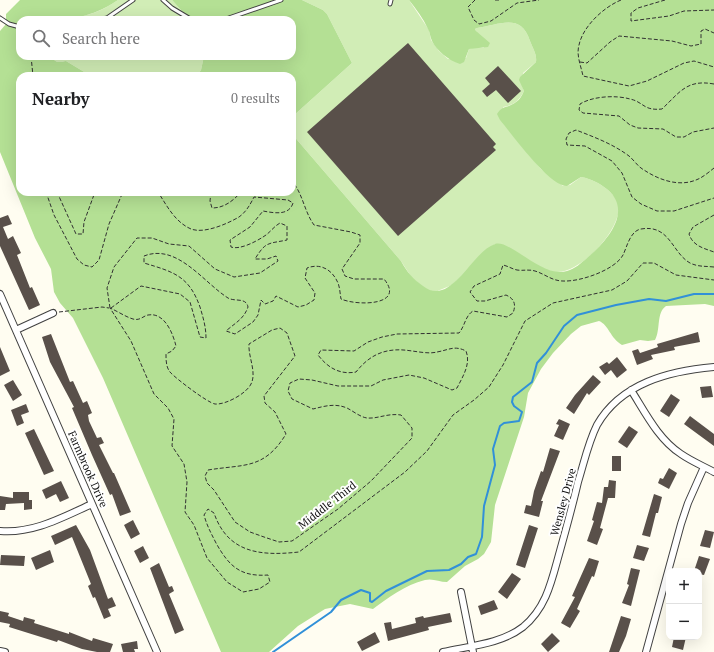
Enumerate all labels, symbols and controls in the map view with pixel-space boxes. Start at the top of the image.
search box [16,16,296,60]
icon: search [30,27,52,49]
text: Search here [62,28,140,48]
text: Nearby [32,87,90,110]
text: 0 results [231,89,280,107]
street label: Farmbrook Drive [65,429,111,510]
street label: Wensley Drive [547,466,579,537]
street label: Midddle Third [295,478,359,532]
map controls [666,568,702,640]
button: + [666,568,702,604]
button: − [666,604,702,640]

